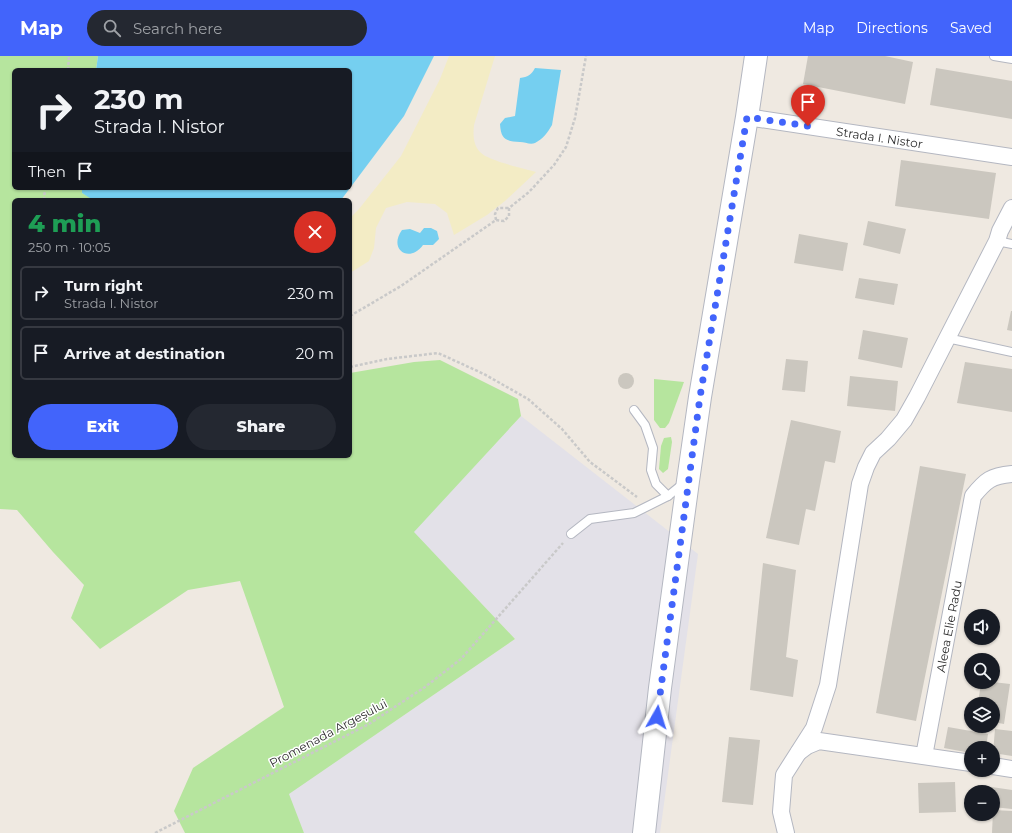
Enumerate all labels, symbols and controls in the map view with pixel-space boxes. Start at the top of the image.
search box [87,10,367,46]
text: Map [20,17,63,40]
icon: search [101,17,123,39]
text: Search here [133,19,222,38]
text: Map [803,19,834,37]
text: Directions [856,19,928,37]
text: Saved [950,19,992,37]
text: 230 m [94,82,183,116]
icon: right [28,84,80,136]
pin [791,85,825,126]
icon: arrive [797,91,819,113]
text: Strada I. Nistor [94,116,225,138]
street label: Strada I. Nistor [835,123,924,151]
icon: arrive [74,160,96,182]
text: Then [28,162,66,181]
text: 4 min [28,209,101,238]
button: close [294,211,336,253]
text: 250 m · 10:05 [28,239,111,255]
text: Turn right [64,276,143,295]
icon: right [30,282,52,304]
text: 230 m [287,284,334,303]
text: Strada I. Nistor [64,295,158,311]
icon: arrive [30,342,52,364]
text: Arrive at destination [64,344,225,363]
text: 20 m [296,344,334,363]
button: Exit [28,404,178,450]
button: Share [186,404,336,450]
street label: Aleea Elie Radu [932,579,964,673]
map controls [964,609,1000,821]
button: sound [964,609,1000,645]
button: search [964,653,1000,689]
street label: Promenada Argeșului [267,696,389,770]
position arrow [636,696,678,738]
button: layers [964,697,1000,733]
button: + [964,741,1000,777]
button: − [964,785,1000,821]

